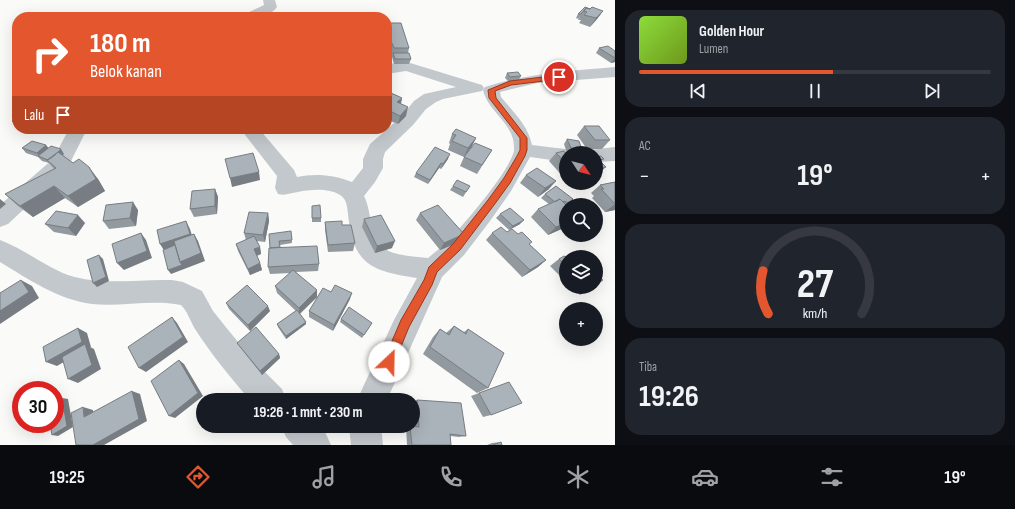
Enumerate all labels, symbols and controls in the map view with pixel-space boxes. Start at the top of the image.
text: Golden Hour [699,22,764,41]
text: 180 m [90,27,150,60]
icon: right [24,28,76,80]
text: Lumen [699,41,728,57]
pin [542,60,576,94]
text: Belok kanan [90,61,162,82]
icon: arrive [548,66,570,88]
icon: previous [687,80,709,102]
icon: pause [804,80,826,102]
icon: next [921,80,943,102]
icon: arrive [52,104,74,126]
text: Lalu [24,106,44,125]
text: AC [639,138,651,154]
north arrow [559,146,603,190]
map controls [559,146,603,346]
text: 19° [797,158,833,194]
text: − [639,163,650,190]
text: + [980,163,991,190]
button: search [559,198,603,242]
button: layers [559,250,603,294]
text: 27 [797,260,834,309]
button: + [559,302,603,346]
text: km/h [803,305,827,322]
position arrow [368,341,410,383]
text: Tiba [639,359,657,375]
text: 19:26 [639,379,699,415]
speed limit sign: 30 [12,381,64,433]
text: 19:26 · 1 mnt · 230 m [253,403,363,422]
icon: directions [184,463,212,491]
icon: music [310,463,338,491]
icon: phone [437,463,465,491]
icon: climate [564,463,592,491]
icon: car [691,463,719,491]
icon: filters [818,463,846,491]
text: 19:25 [49,467,85,488]
text: 19° [944,467,966,488]

